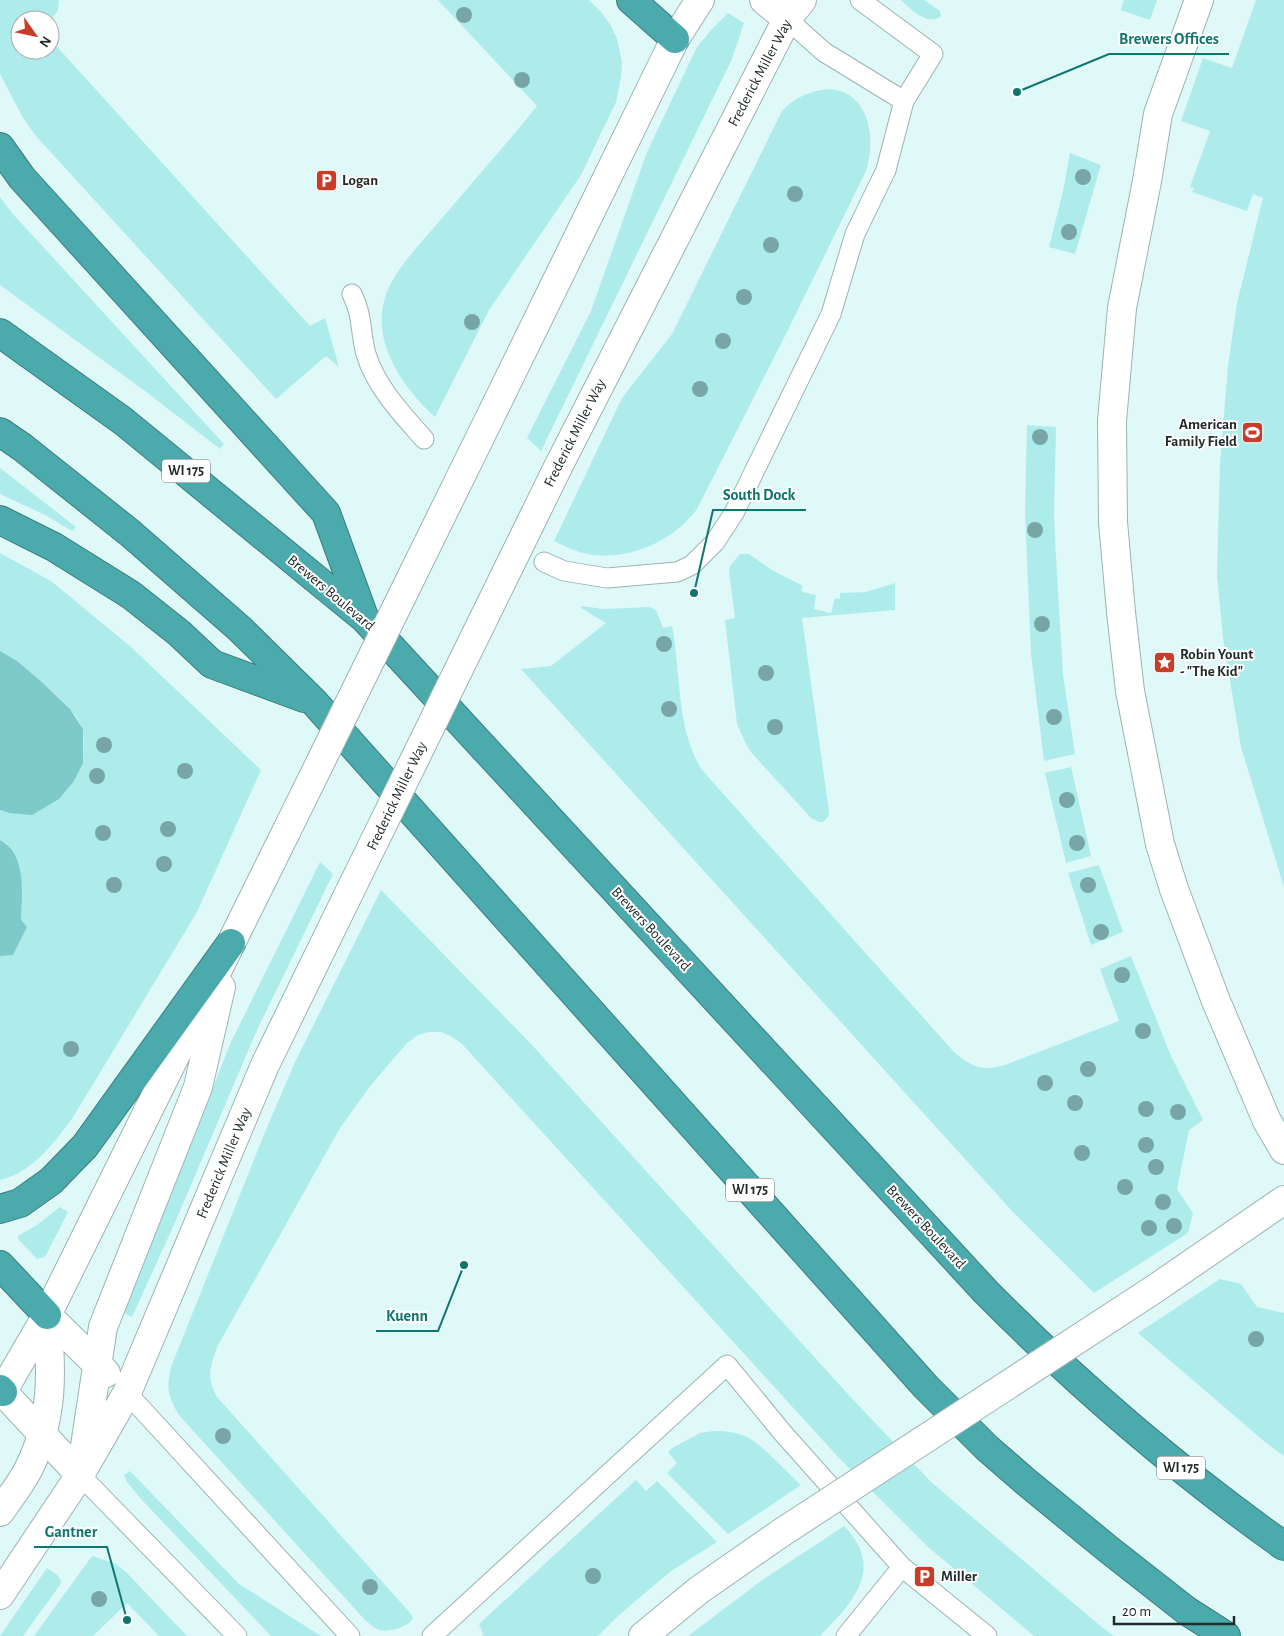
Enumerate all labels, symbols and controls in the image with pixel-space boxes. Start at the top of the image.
north arrow [10,10,60,60]
street label: Frederick Miller Way [725,17,795,129]
callout: Brewers Offices [1109,23,1229,54]
text: Brewers Offices [1119,31,1219,47]
text: N [37,34,54,49]
parking icon: Logan [314,168,338,192]
place label: Logan [342,173,378,188]
street label: Frederick Miller Way [541,376,609,489]
place label: American Family Field [1165,417,1237,449]
sports icon: American Family Field [1241,421,1265,445]
road number: WI 175 [162,460,210,482]
callout: South Dock [713,479,806,510]
text: South Dock [723,487,795,503]
street label: Brewers Boulevard [285,552,377,634]
place label: Robin Yount - "The Kid" [1180,647,1253,679]
place icon: Robin Yount - "The Kid" [1152,651,1176,675]
street label: Frederick Miller Way [364,739,430,853]
street label: Brewers Boulevard [609,884,694,974]
street label: Frederick Miller Way [194,1105,254,1221]
road number: WI 175 [726,1178,774,1202]
street label: Brewers Boulevard [884,1182,969,1272]
callout: Kuenn [376,1300,438,1331]
text: Kuenn [386,1308,428,1324]
road number: WI 175 [1157,1456,1205,1480]
callout: Gantner [34,1516,107,1547]
text: Gantner [45,1524,98,1540]
parking icon: Miller [913,1564,937,1588]
place label: Miller [941,1569,978,1584]
scale bar [1114,1594,1234,1626]
text: 20 m [1122,1604,1151,1619]

